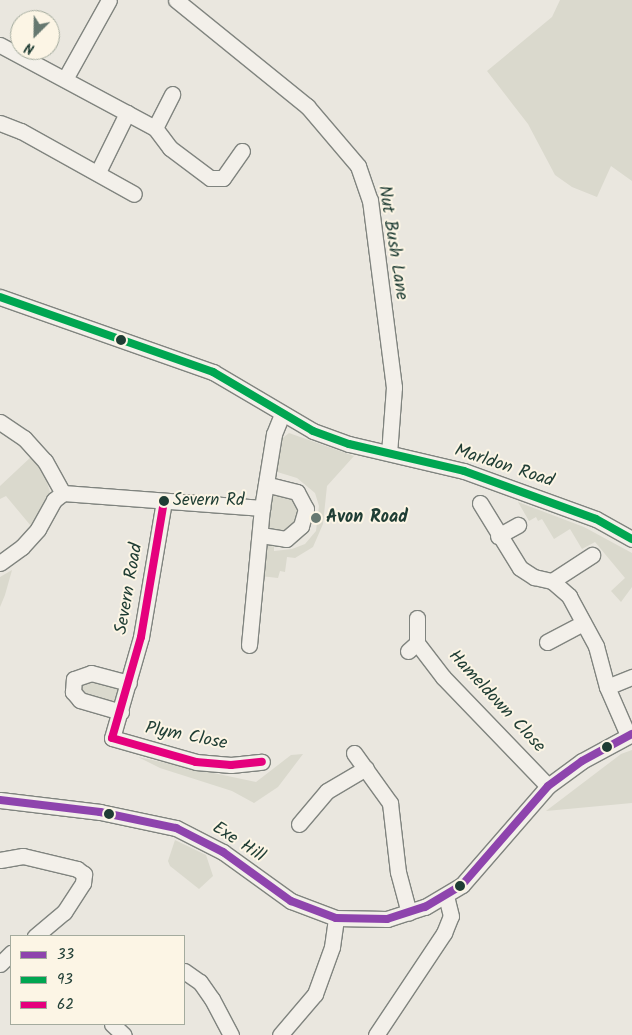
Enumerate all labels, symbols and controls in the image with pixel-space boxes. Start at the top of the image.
north arrow [10,10,60,60]
text: N [21,36,38,60]
street label: Nut Bush Lane [372,184,412,302]
unlabelled marker [116,335,126,345]
street label: Marldon Road [452,441,556,493]
place label: Severn Rd [173,491,244,511]
marker: Severn Rd [159,496,169,506]
place label: Avon Road [326,507,408,529]
marker: Avon Road [310,512,322,524]
street label: Severn Road [111,542,149,636]
street label: Hameldown Close [443,646,549,758]
street label: Plym Close [143,718,229,756]
unlabelled marker [602,742,612,752]
unlabelled marker [104,809,114,819]
street label: Exe Hill [208,818,268,868]
unlabelled marker [455,881,465,891]
legend [10,935,185,1025]
text: 33 [57,943,74,967]
text: 93 [57,968,73,992]
text: 62 [57,993,74,1017]

